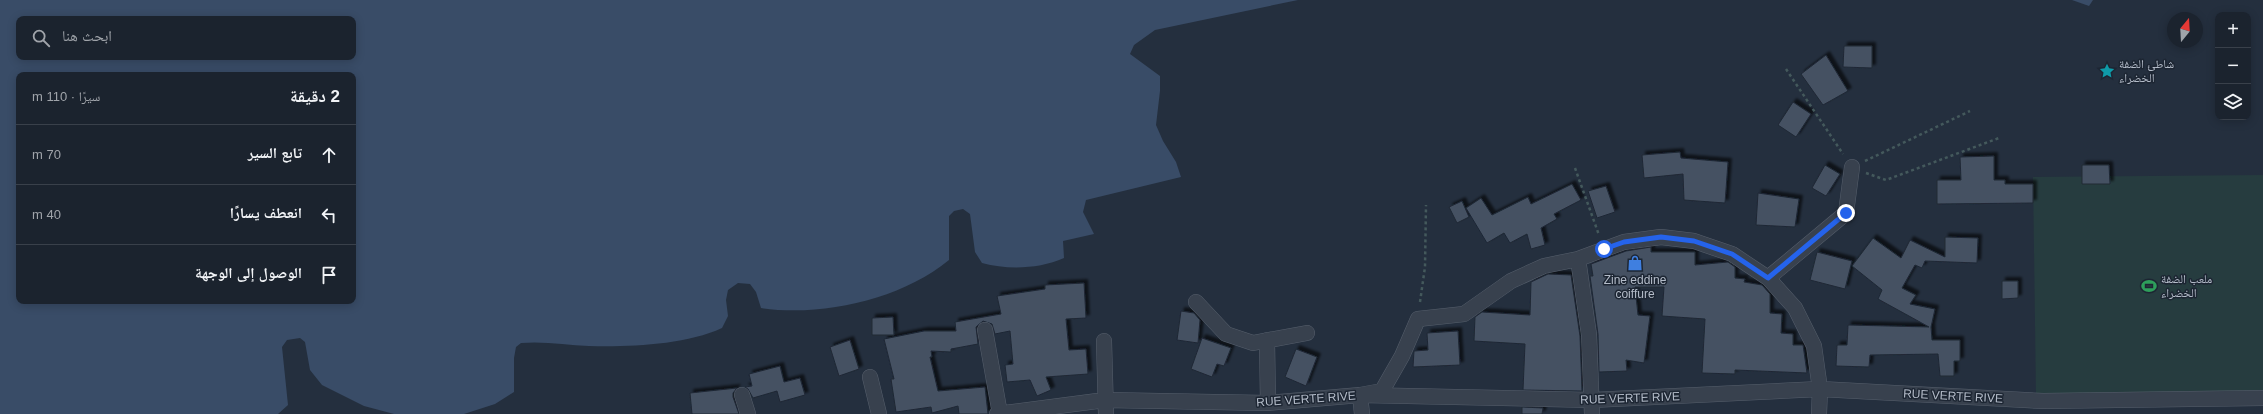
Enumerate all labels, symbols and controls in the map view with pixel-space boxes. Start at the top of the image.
north arrow [2167,12,2203,48]
map controls [2215,12,2251,120]
button: + [2215,12,2251,48]
search box [16,16,356,60]
icon: search [30,27,52,49]
text: ابحث هنا [62,27,112,44]
button: − [2215,48,2251,84]
place label: شاطئ الضفة الخضراء [2119,57,2174,85]
place icon: شاطئ الضفة الخضراء [2098,62,2116,80]
button: layers [2215,84,2251,120]
text: 2 دقيقة [290,87,340,106]
text: سيرًا · 110 m [32,89,100,104]
text: تابع السير [248,144,302,161]
icon: ahead [318,144,340,166]
text: 70 m [32,147,61,162]
text: انعطف يسارًا [230,204,302,221]
icon: left [318,204,340,226]
route end [1837,204,1855,222]
text: 40 m [32,207,61,222]
route start [1595,240,1613,258]
shop icon: Zine eddine coiffure [1626,254,1644,272]
text: الوصول إلى الوجهة [195,264,302,281]
icon: arrive [318,264,340,286]
place label: ملعب الضفة الخضراء [2161,272,2212,300]
place label: Zine eddine coiffure [1604,273,1667,301]
sports icon: ملعب الضفة الخضراء [2140,277,2158,295]
street label: RUE VERTE RIVE [1903,386,2003,406]
street label: RUE VERTE RIVE [1256,389,1356,409]
street label: RUE VERTE RIVE [1580,389,1680,407]

